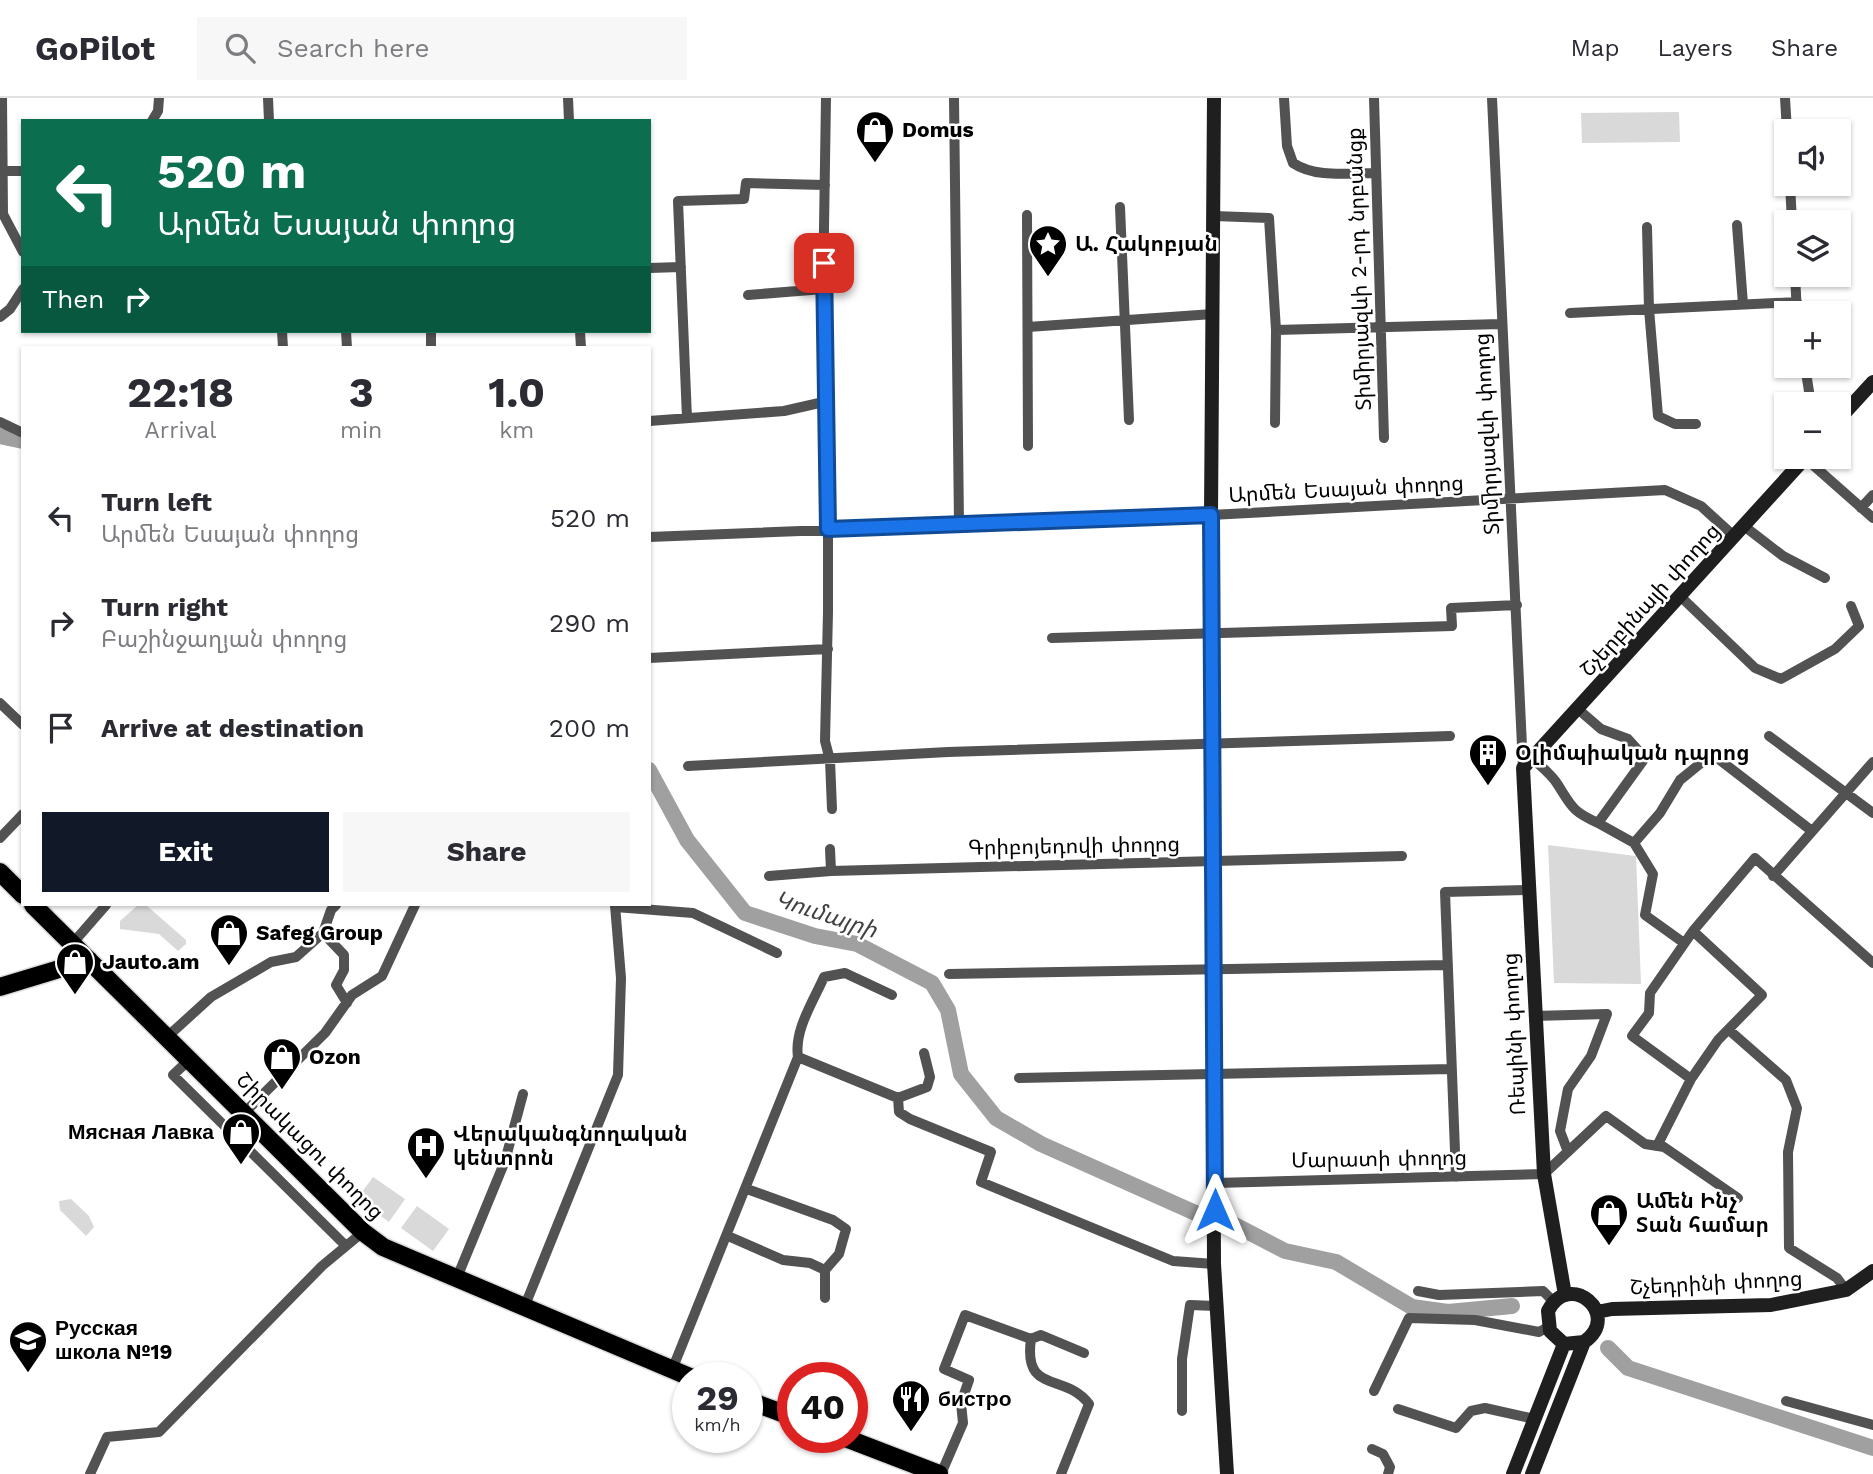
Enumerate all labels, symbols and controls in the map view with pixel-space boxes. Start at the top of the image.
search box [197,17,687,80]
text: GoPilot [35,29,155,68]
icon: search [221,29,259,67]
text: Search here [277,33,429,63]
text: Map [1571,34,1619,62]
text: Layers [1657,34,1733,62]
text: Share [1771,34,1838,62]
shop icon: Domus [854,109,896,164]
place label: Domus [902,117,974,142]
map controls [1774,119,1851,469]
button: sound [1774,119,1851,196]
street label: Տիմիրյազևի 2-րդ նրբանցք [1341,127,1376,411]
text: 520 m [157,142,306,200]
icon: left [42,147,133,238]
text: Արմեն Եսայան փողոց [157,205,516,243]
button: layers [1774,210,1851,287]
place icon: Ա. Հակոբյան [1027,223,1069,278]
place label: Ա. Հակոբյան [1075,231,1218,256]
pin [794,233,854,293]
icon: arrive [805,244,843,282]
icon: right [118,280,156,318]
text: Then [42,284,104,314]
button: + [1774,301,1851,378]
street label: Տիմիրյազևի փողոց [1469,332,1504,536]
text: 22:18 [127,368,234,417]
text: 3 [349,368,374,417]
text: 1.0 [488,368,545,417]
button: − [1774,392,1851,469]
text: Arrival [145,417,216,444]
text: min [340,417,382,444]
text: km [499,417,534,444]
street label: Արմեն Եսայան փողոց [1228,470,1464,507]
text: Turn left [101,487,212,517]
icon: left [42,499,80,537]
text: 520 m [550,503,630,533]
street label: Շչերբինայի փողոց [1574,518,1725,681]
text: Արմեն Եսայան փողոց [101,521,359,548]
text: Turn right [101,592,228,622]
icon: right [42,604,80,642]
text: 290 m [549,608,630,638]
text: Բաշինջաղյան փողոց [101,626,347,653]
icon: arrive [42,709,80,747]
text: Arrive at destination [101,713,364,743]
text: 200 m [549,713,630,743]
building icon: Օլիմպիական դպրոց [1467,732,1509,787]
place label: Օլիմպիական դպրոց [1515,740,1750,765]
button: Exit [42,812,329,892]
button: Share [343,812,630,892]
street label: Գրիբոյեդովի փողոց [968,831,1180,860]
water label: Կումայրի [771,885,881,944]
shop icon: Safeg Group [208,912,250,967]
place label: Safeg Group [256,920,383,945]
shop icon: Jauto.am [54,941,96,996]
place label: Jauto.am [102,949,199,974]
street label: Ռեպինի փողոց [1497,952,1530,1116]
shop icon: Ozon [261,1036,303,1091]
place label: Ozon [309,1044,361,1069]
street label: Շիրակացու փողոց [232,1067,389,1224]
shop icon: Мясная Лавка [220,1111,262,1166]
place label: Мясная Лавка [68,1119,214,1144]
place label: Վերականգնողական կենտրոն [453,1121,688,1170]
hospital icon: Վերականգնողական կենտրոն [405,1125,447,1180]
street label: Մարատի փողոց [1291,1144,1467,1173]
position arrow [1178,1173,1252,1247]
place label: Ամեն Ինչ Տան համար [1636,1188,1769,1237]
shop icon: Ամեն Ինչ Տան համար [1588,1192,1630,1247]
street label: Շչեդրինի փողոց [1629,1265,1803,1300]
place label: Русская школа №19 [55,1315,173,1364]
school or university icon: Русская школа №19 [7,1319,49,1374]
speed limit sign: 40 [777,1362,868,1453]
text: 29 [696,1377,739,1419]
restaurant icon: бистро [890,1378,932,1433]
place label: бистро [938,1386,1012,1411]
text: km/h [694,1414,741,1435]

